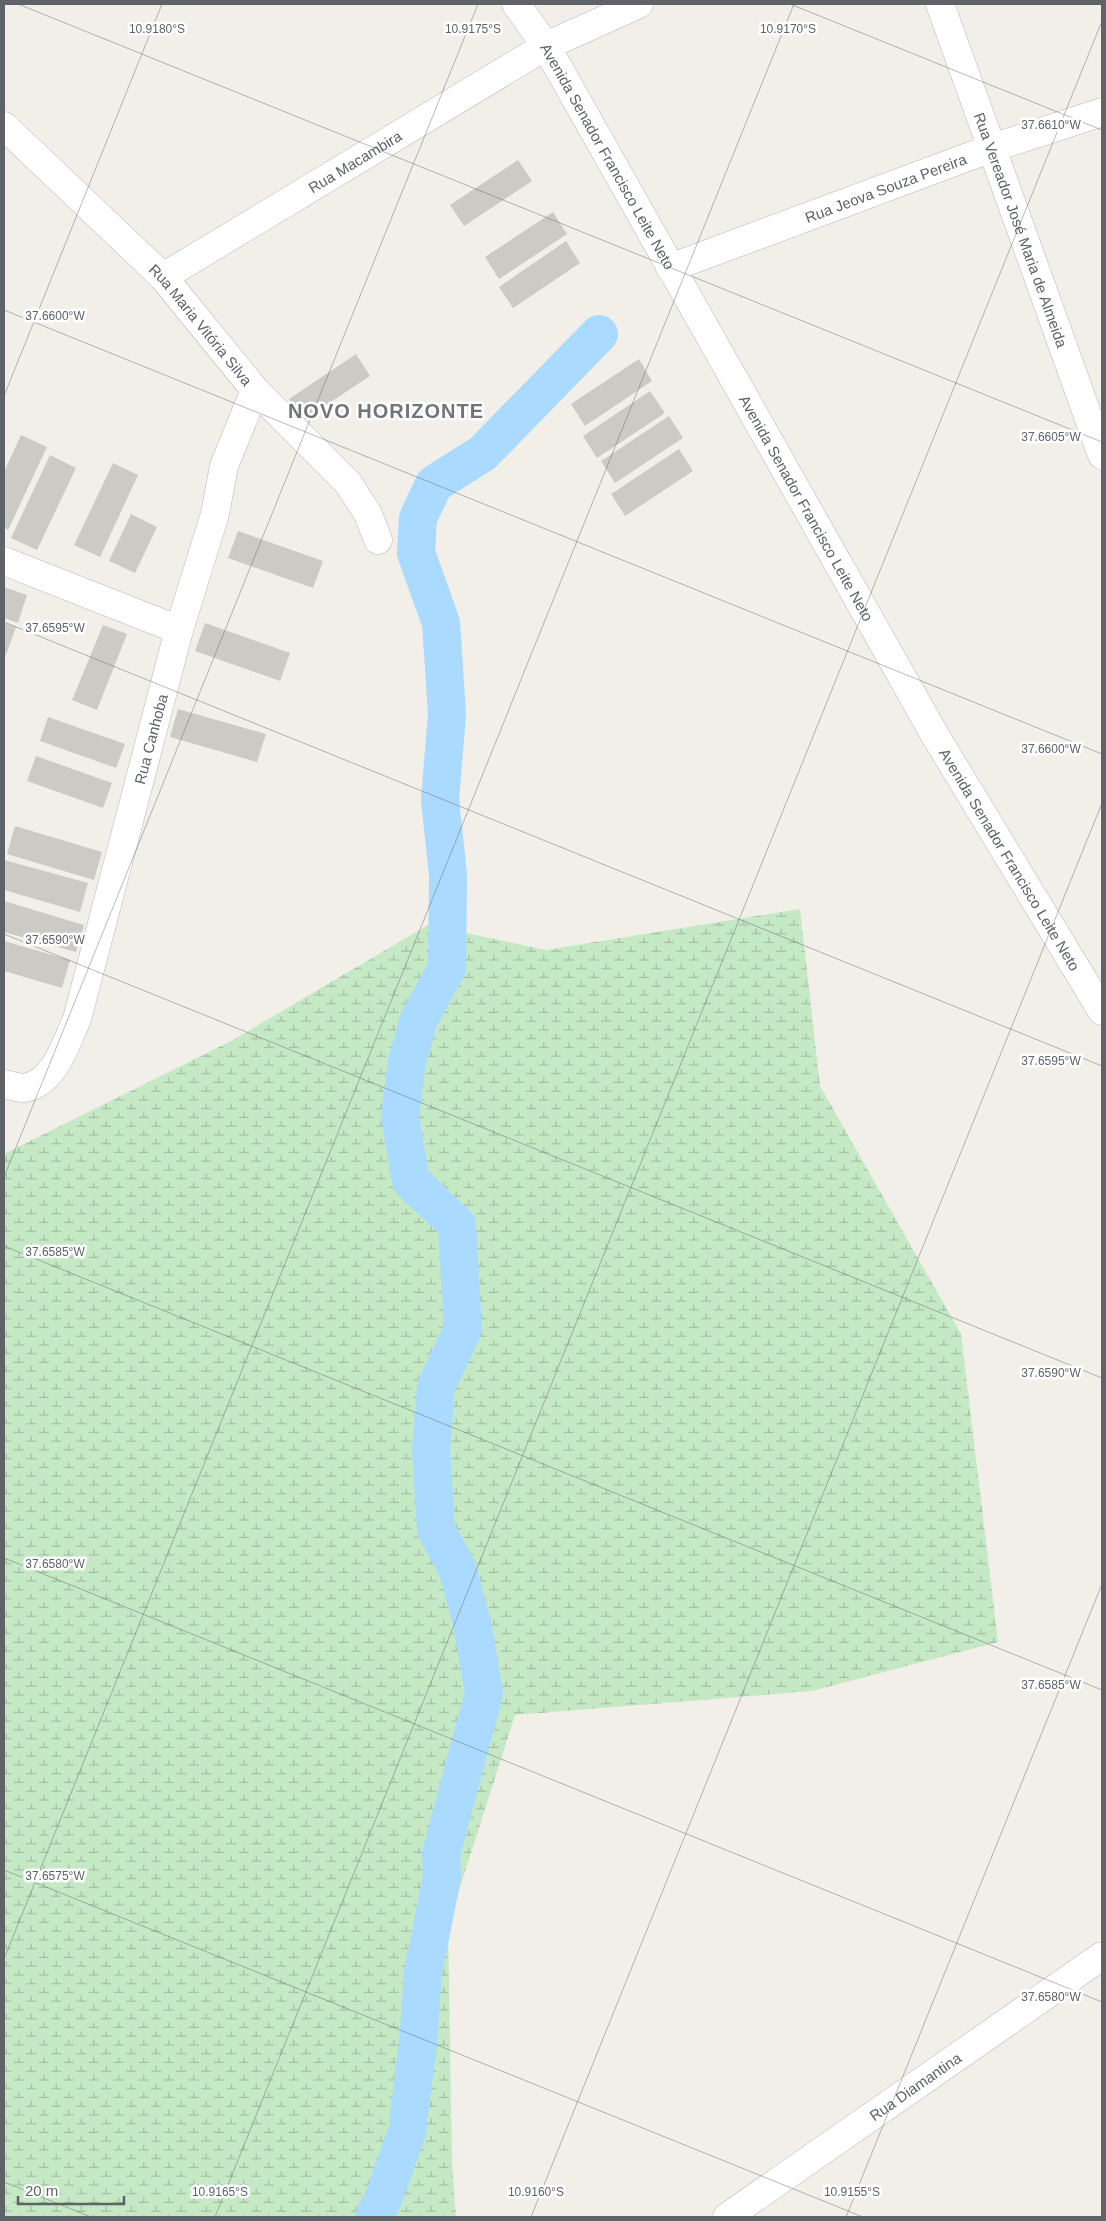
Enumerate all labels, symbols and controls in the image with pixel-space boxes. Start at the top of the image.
text: 10.9180°S [129,22,185,36]
text: 10.9175°S [445,22,501,36]
text: 10.9170°S [760,22,816,36]
street label: Avenida Senador Francisco Leite Neto [538,40,679,272]
street label: Rua Vereador José Maria de Almeida [971,110,1071,350]
text: 37.6610°W [1021,118,1081,132]
street label: Rua Macambira [305,126,405,196]
street label: Rua Jeova Souza Pereira [802,150,969,226]
street label: Rua Maria Vitória Silva [146,260,256,389]
text: 37.6600°W [25,309,85,323]
street label: Avenida Senador Francisco Leite Neto [736,392,877,624]
district label: NOVO HORIZONTE [288,400,484,422]
text: 37.6605°W [1021,430,1081,444]
text: 37.6595°W [25,621,85,635]
street label: Rua Canhoba [130,691,171,786]
text: 37.6600°W [1021,742,1081,756]
street label: Avenida Senador Francisco Leite Neto [936,745,1084,973]
text: 37.6590°W [25,933,85,947]
text: 37.6595°W [1021,1054,1081,1068]
text: 37.6585°W [25,1245,85,1259]
text: 37.6590°W [1021,1366,1081,1380]
text: 37.6580°W [25,1557,85,1571]
text: 37.6585°W [1021,1678,1081,1692]
text: 37.6575°W [25,1869,85,1883]
text: 37.6580°W [1021,1990,1081,2004]
street label: Rua Diamantina [866,2048,965,2124]
scale bar [18,2174,124,2206]
text: 20 m [25,2182,58,2199]
text: 10.9165°S [192,2185,248,2199]
text: 10.9160°S [508,2185,564,2199]
text: 10.9155°S [824,2185,880,2199]

